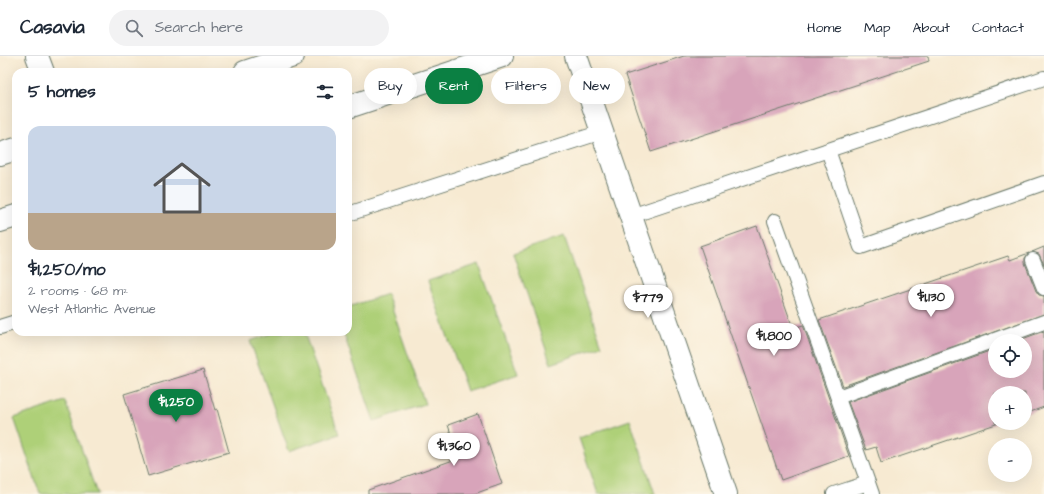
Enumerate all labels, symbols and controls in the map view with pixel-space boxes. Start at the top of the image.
search box [109,10,389,46]
text: Casavia [20,14,85,41]
icon: search [123,17,145,39]
text: Search here [155,17,243,38]
text: Home [807,18,842,38]
text: Map [864,18,890,38]
text: About [912,18,950,38]
text: Contact [972,18,1024,38]
chip: Buy [364,68,417,104]
chip: Rent [425,68,483,104]
chip: Filters [491,68,561,104]
chip: New [569,68,625,104]
text: 5 homes [28,80,96,104]
icon: filters [314,81,336,103]
icon: home [146,152,218,224]
text: $1,250/mo [28,258,106,282]
text: 2 rooms · 68 m² [28,282,128,300]
pin: $1,130 [898,284,964,318]
pin: $779 [624,285,672,319]
text: $1,130 [917,288,945,306]
text: $779 [633,289,663,307]
text: West Atlantic Avenue [28,300,156,318]
pin: $1,800 [741,323,807,357]
text: $1,800 [756,327,792,345]
map controls [988,334,1032,482]
button: locate [988,334,1032,378]
button: + [988,386,1032,430]
pin: $1,250 [143,389,209,423]
text: $1,250 [158,393,194,411]
pin: $1,360 [421,433,487,467]
text: $1,360 [437,437,471,455]
button: − [988,438,1032,482]

